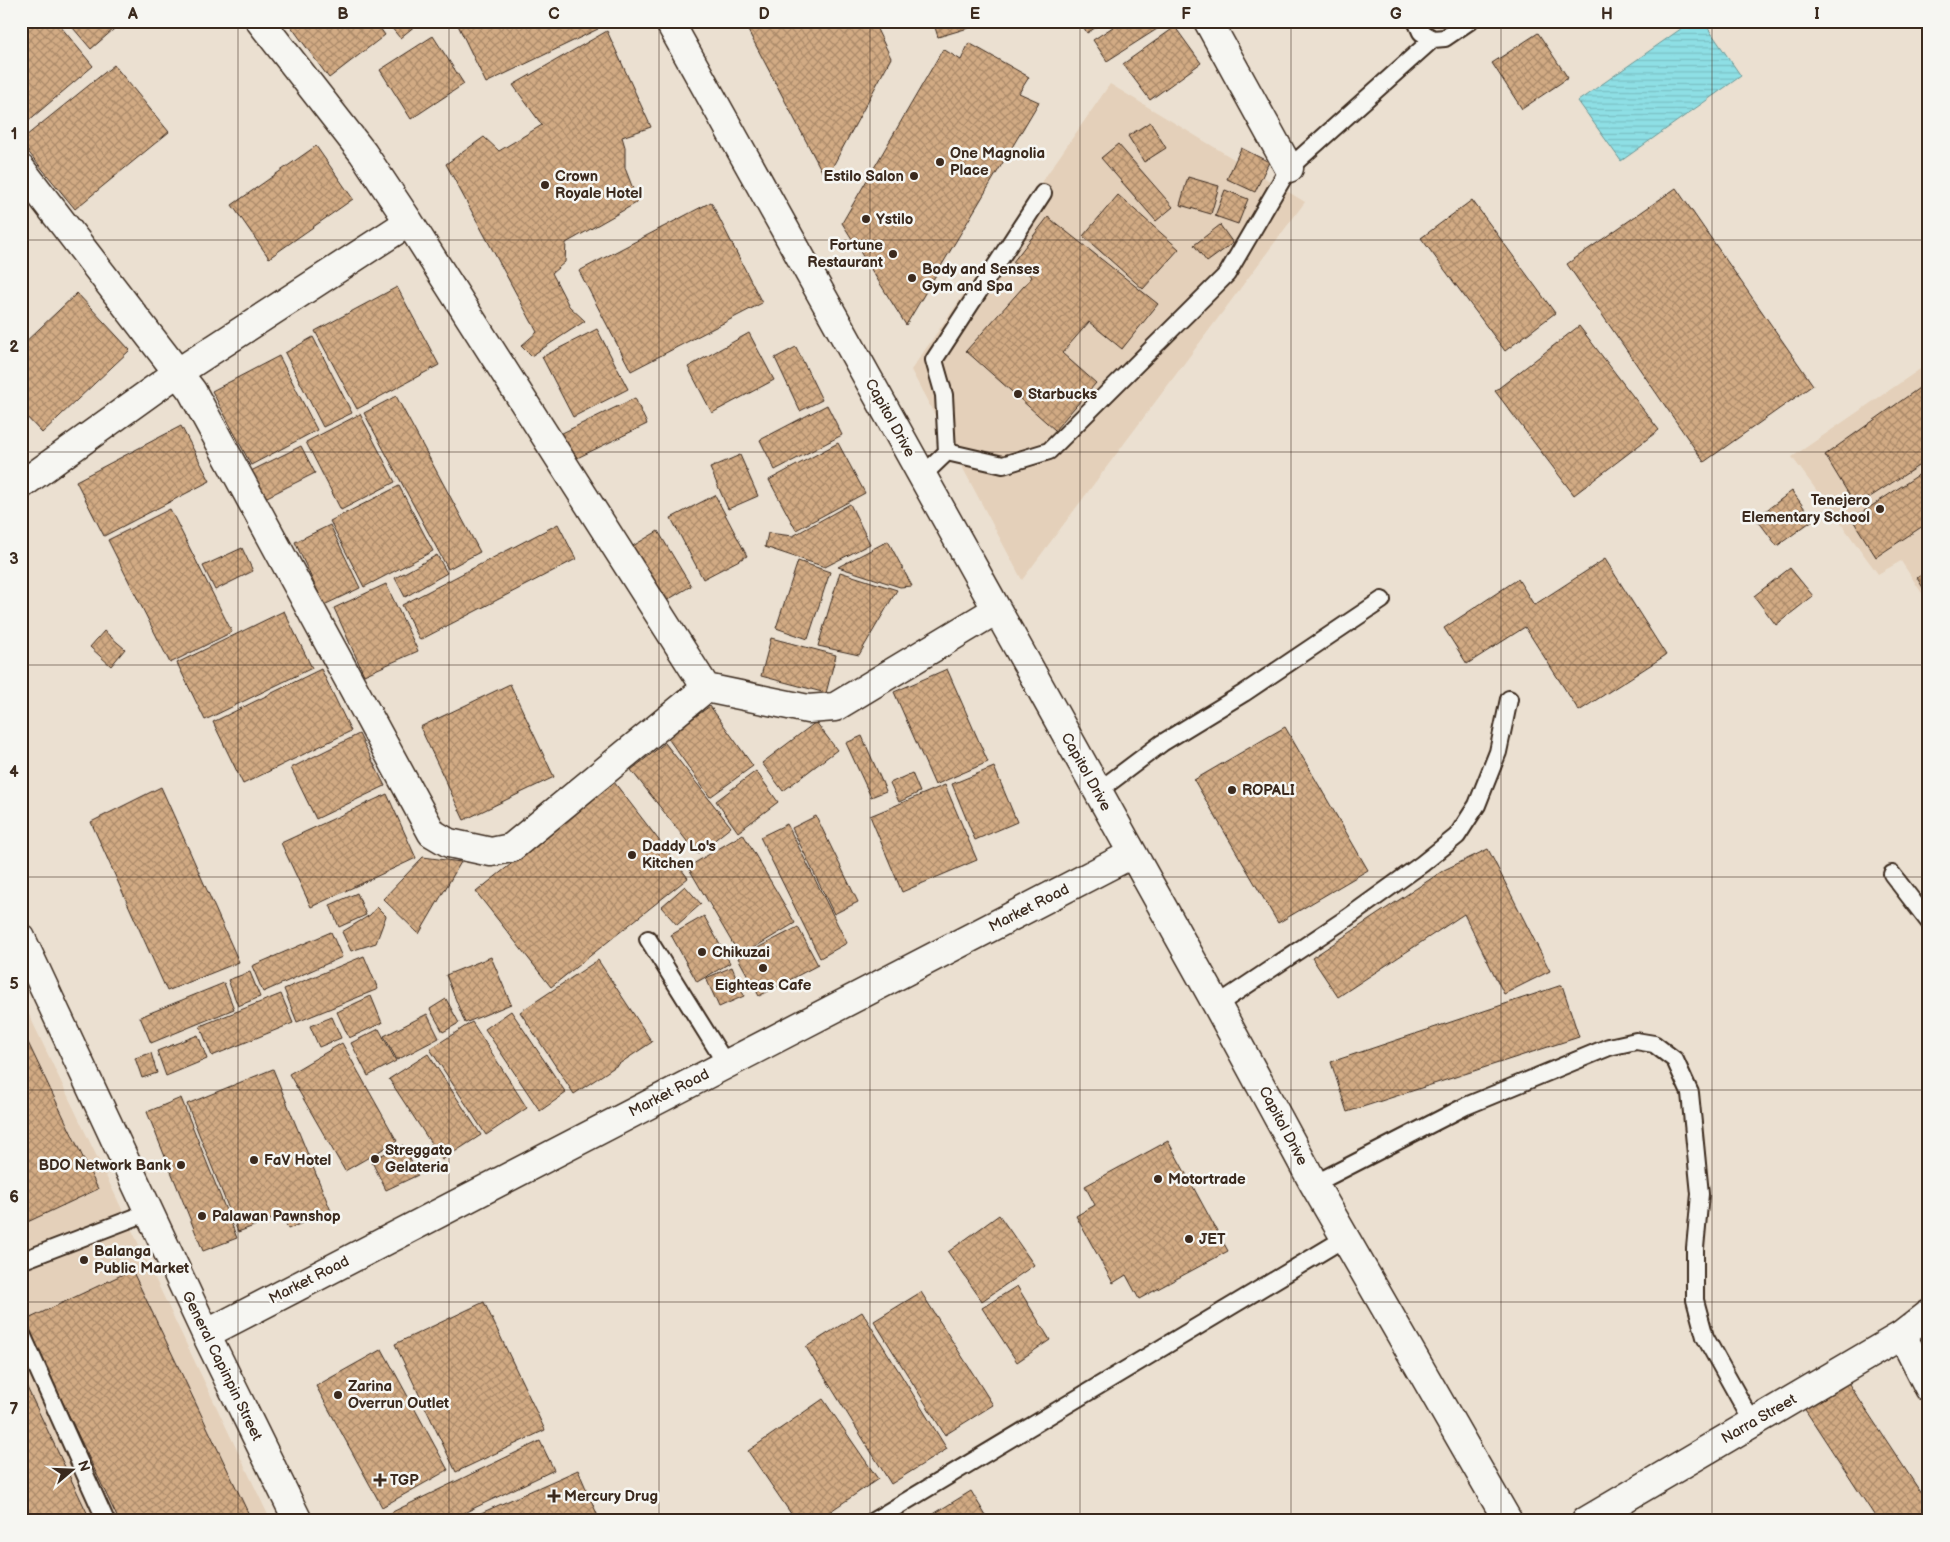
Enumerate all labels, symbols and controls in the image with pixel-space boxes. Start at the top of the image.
text: A [127,5,138,24]
text: B [337,5,349,24]
text: C [548,5,560,24]
text: D [758,5,770,24]
text: E [970,5,980,24]
text: F [1181,5,1191,24]
text: G [1390,5,1402,24]
text: H [1601,5,1613,24]
text: I [1814,5,1820,24]
text: 1 [11,125,17,144]
place label: One Magnolia Place [950,144,1045,180]
marker: One Magnolia Place [934,156,946,168]
place label: Crown Royale Hotel [555,167,642,203]
place label: Estilo Salon [823,167,904,186]
marker: Estilo Salon [908,170,920,182]
marker: Crown Royale Hotel [539,179,551,191]
place label: Ystilo [876,210,914,229]
marker: Ystilo [860,213,872,225]
place label: Fortune Restaurant [807,236,883,272]
marker: Fortune Restaurant [887,248,899,260]
place label: Body and Senses Gym and Spa [922,260,1040,296]
marker: Body and Senses Gym and Spa [906,272,918,284]
text: 2 [9,338,19,357]
street label: Capitol Drive [861,375,919,461]
place label: Starbucks [1028,385,1097,404]
marker: Starbucks [1012,388,1024,400]
place label: Tenejero Elementary School [1742,491,1870,527]
marker: Tenejero Elementary School [1874,503,1886,515]
text: 3 [9,550,19,569]
street label: Capitol Drive [1057,729,1115,815]
text: 4 [9,763,19,782]
place label: ROPALI [1242,781,1295,800]
marker: ROPALI [1226,784,1238,796]
place label: Daddy Lo's Kitchen [642,837,716,873]
marker: Daddy Lo's Kitchen [626,849,638,861]
street label: Market Road [986,880,1072,936]
place label: Chikuzai [712,943,770,962]
marker: Chikuzai [696,946,708,958]
marker: Eighteas Cafe [757,962,769,974]
text: 5 [9,975,19,994]
place label: Eighteas Cafe [715,976,812,995]
street label: Market Road [626,1065,712,1121]
street label: Capitol Drive [1254,1083,1312,1169]
place label: Streggato Gelateria [385,1141,453,1177]
place label: FaV Hotel [264,1151,331,1170]
marker: Streggato Gelateria [369,1153,381,1165]
marker: FaV Hotel [248,1154,260,1166]
place label: BDO Network Bank [39,1156,171,1175]
marker: BDO Network Bank [175,1159,187,1171]
place label: Motortrade [1168,1170,1246,1189]
marker: Motortrade [1152,1173,1164,1185]
text: 6 [9,1188,19,1207]
place label: Palawan Pawnshop [212,1207,341,1226]
marker: Palawan Pawnshop [196,1210,208,1222]
place label: JET [1199,1230,1226,1249]
marker: JET [1183,1233,1195,1245]
place label: Balanga Public Market [94,1242,189,1278]
street label: Market Road [266,1252,352,1308]
marker: Balanga Public Market [78,1254,90,1266]
street label: General Capinpin Street [178,1288,267,1444]
place label: Zarina Overrun Outlet [348,1377,449,1413]
marker: Zarina Overrun Outlet [332,1389,344,1401]
street label: Narra Street [1718,1390,1800,1448]
text: 7 [10,1400,19,1419]
north arrow [48,1444,98,1494]
text: N [74,1458,94,1474]
place label: TGP [390,1471,419,1490]
marker: TGP [374,1474,386,1486]
place label: Mercury Drug [564,1487,658,1506]
marker: Mercury Drug [548,1490,560,1502]

